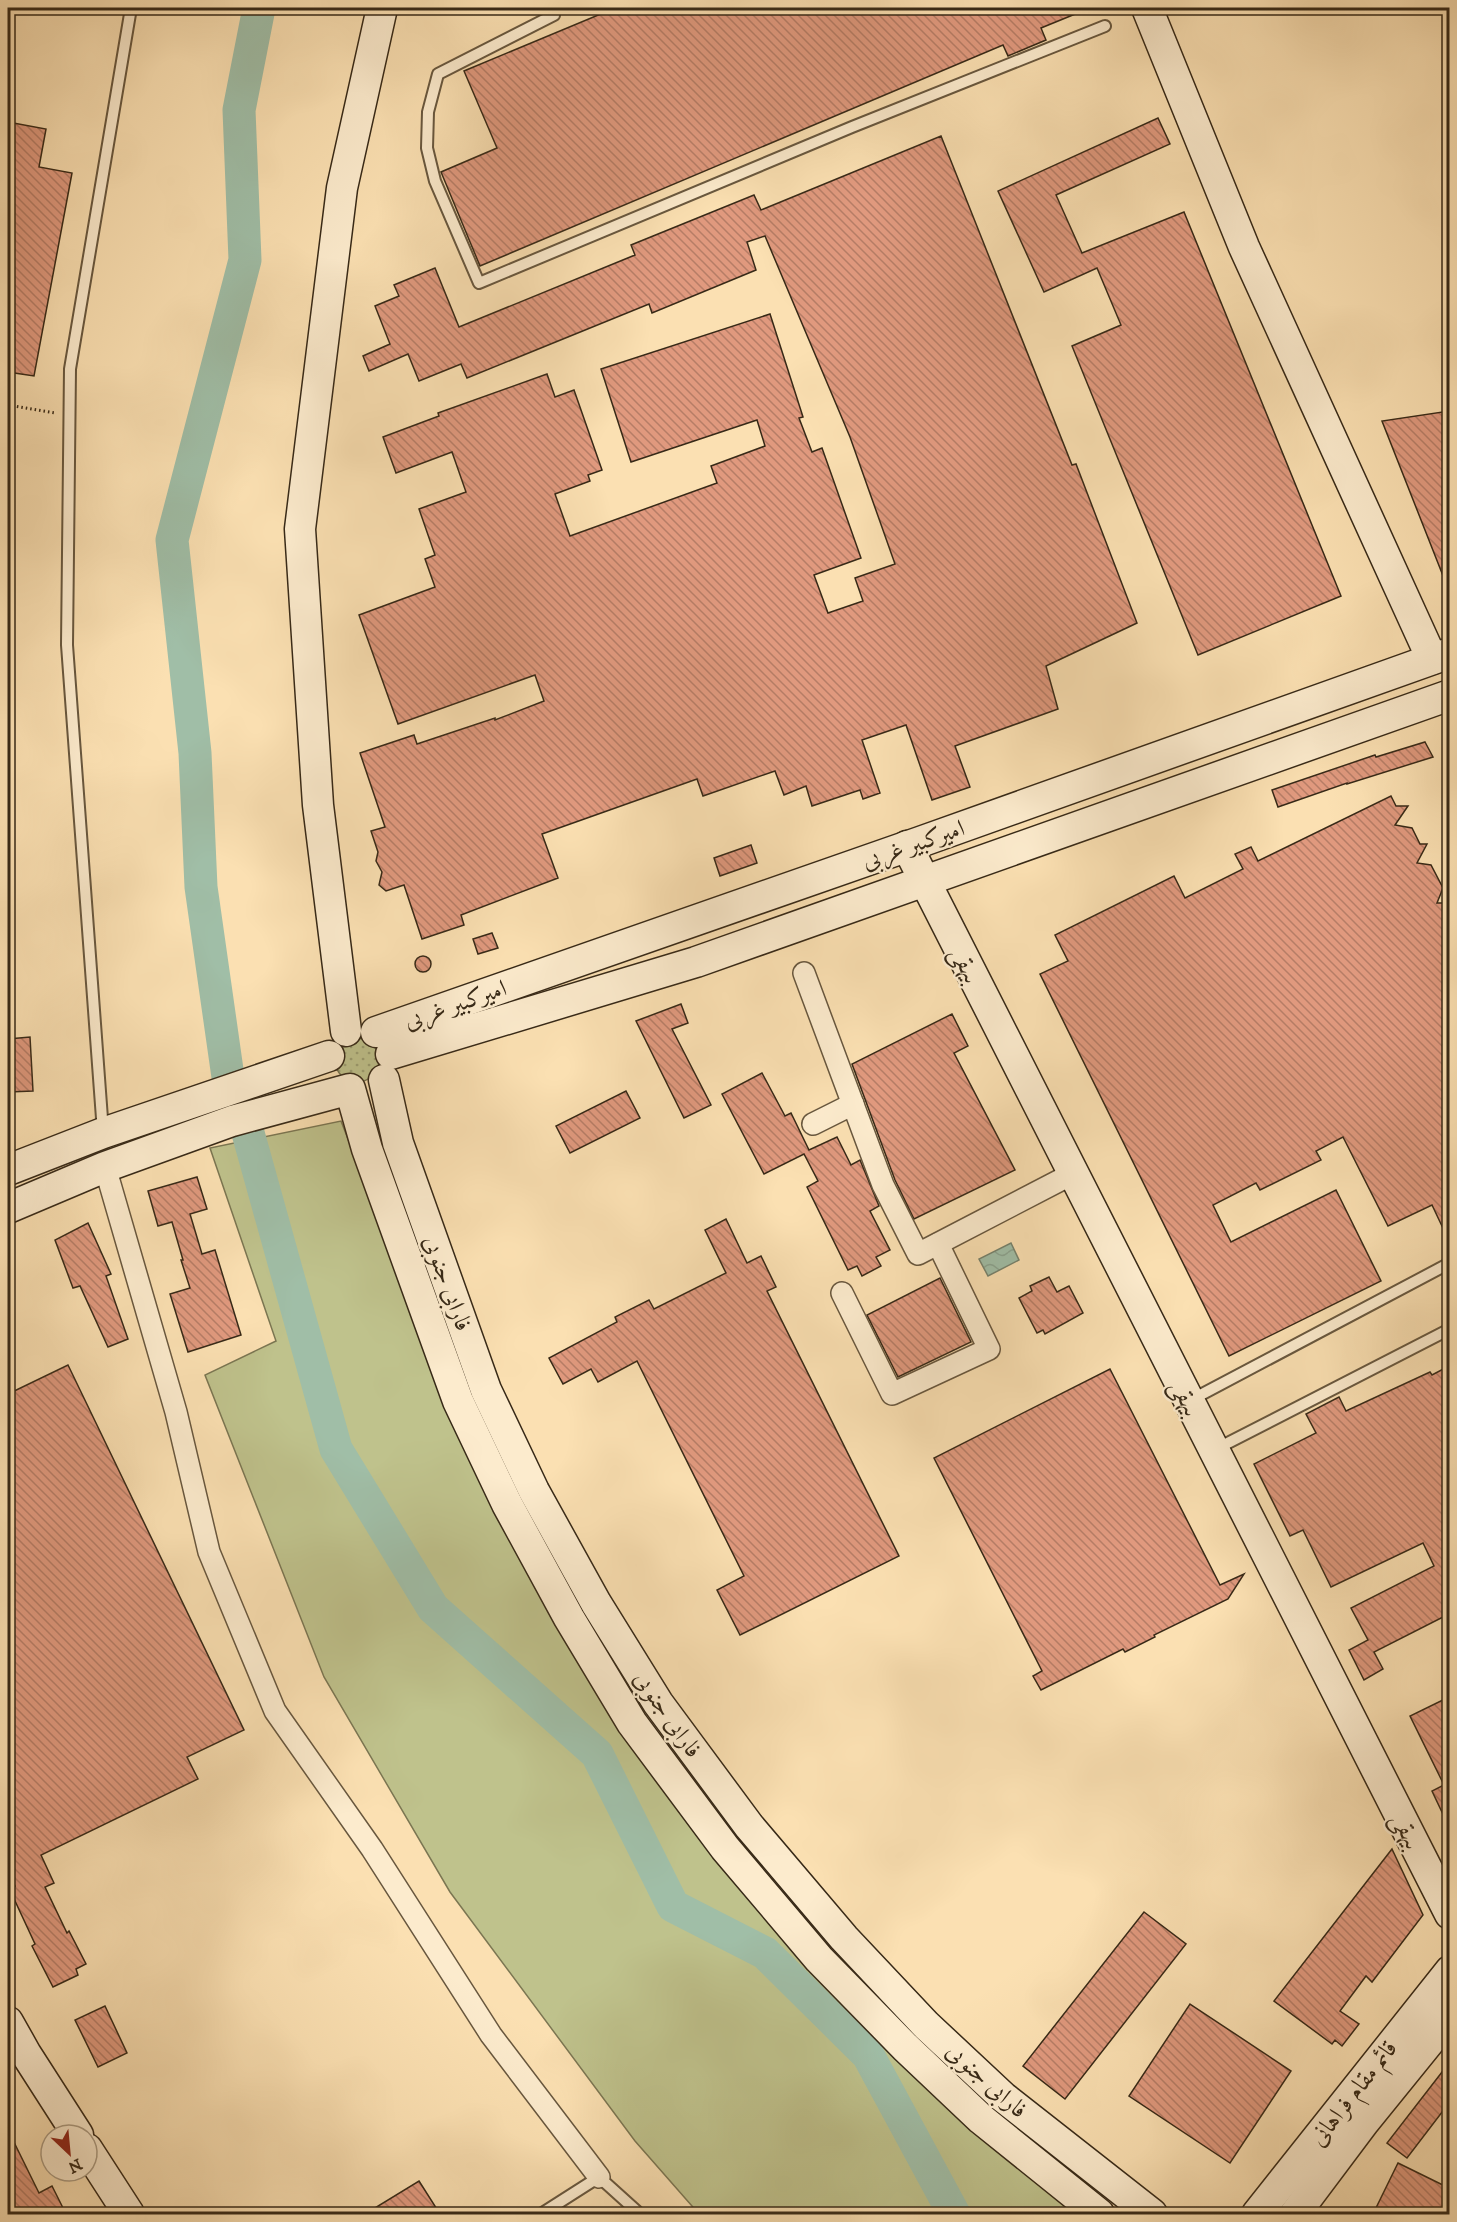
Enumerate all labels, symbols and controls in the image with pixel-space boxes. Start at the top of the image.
street label: امیرکبیر غربی [858,813,969,877]
street label: بیهقی [942,942,987,990]
street label: امیرکبیر غربی [400,973,511,1037]
street label: فارابی جنوبی [415,1231,478,1336]
street label: بیهقی [1162,1375,1207,1423]
street label: فارابی جنوبی [626,1665,708,1765]
street label: بیهقی [1383,1808,1428,1856]
street label: قائم مقام فراهانی [1303,2035,1408,2156]
street label: فارابی جنوبی [939,2036,1033,2126]
north arrow [39,2123,99,2183]
text: N [65,2154,85,2177]

